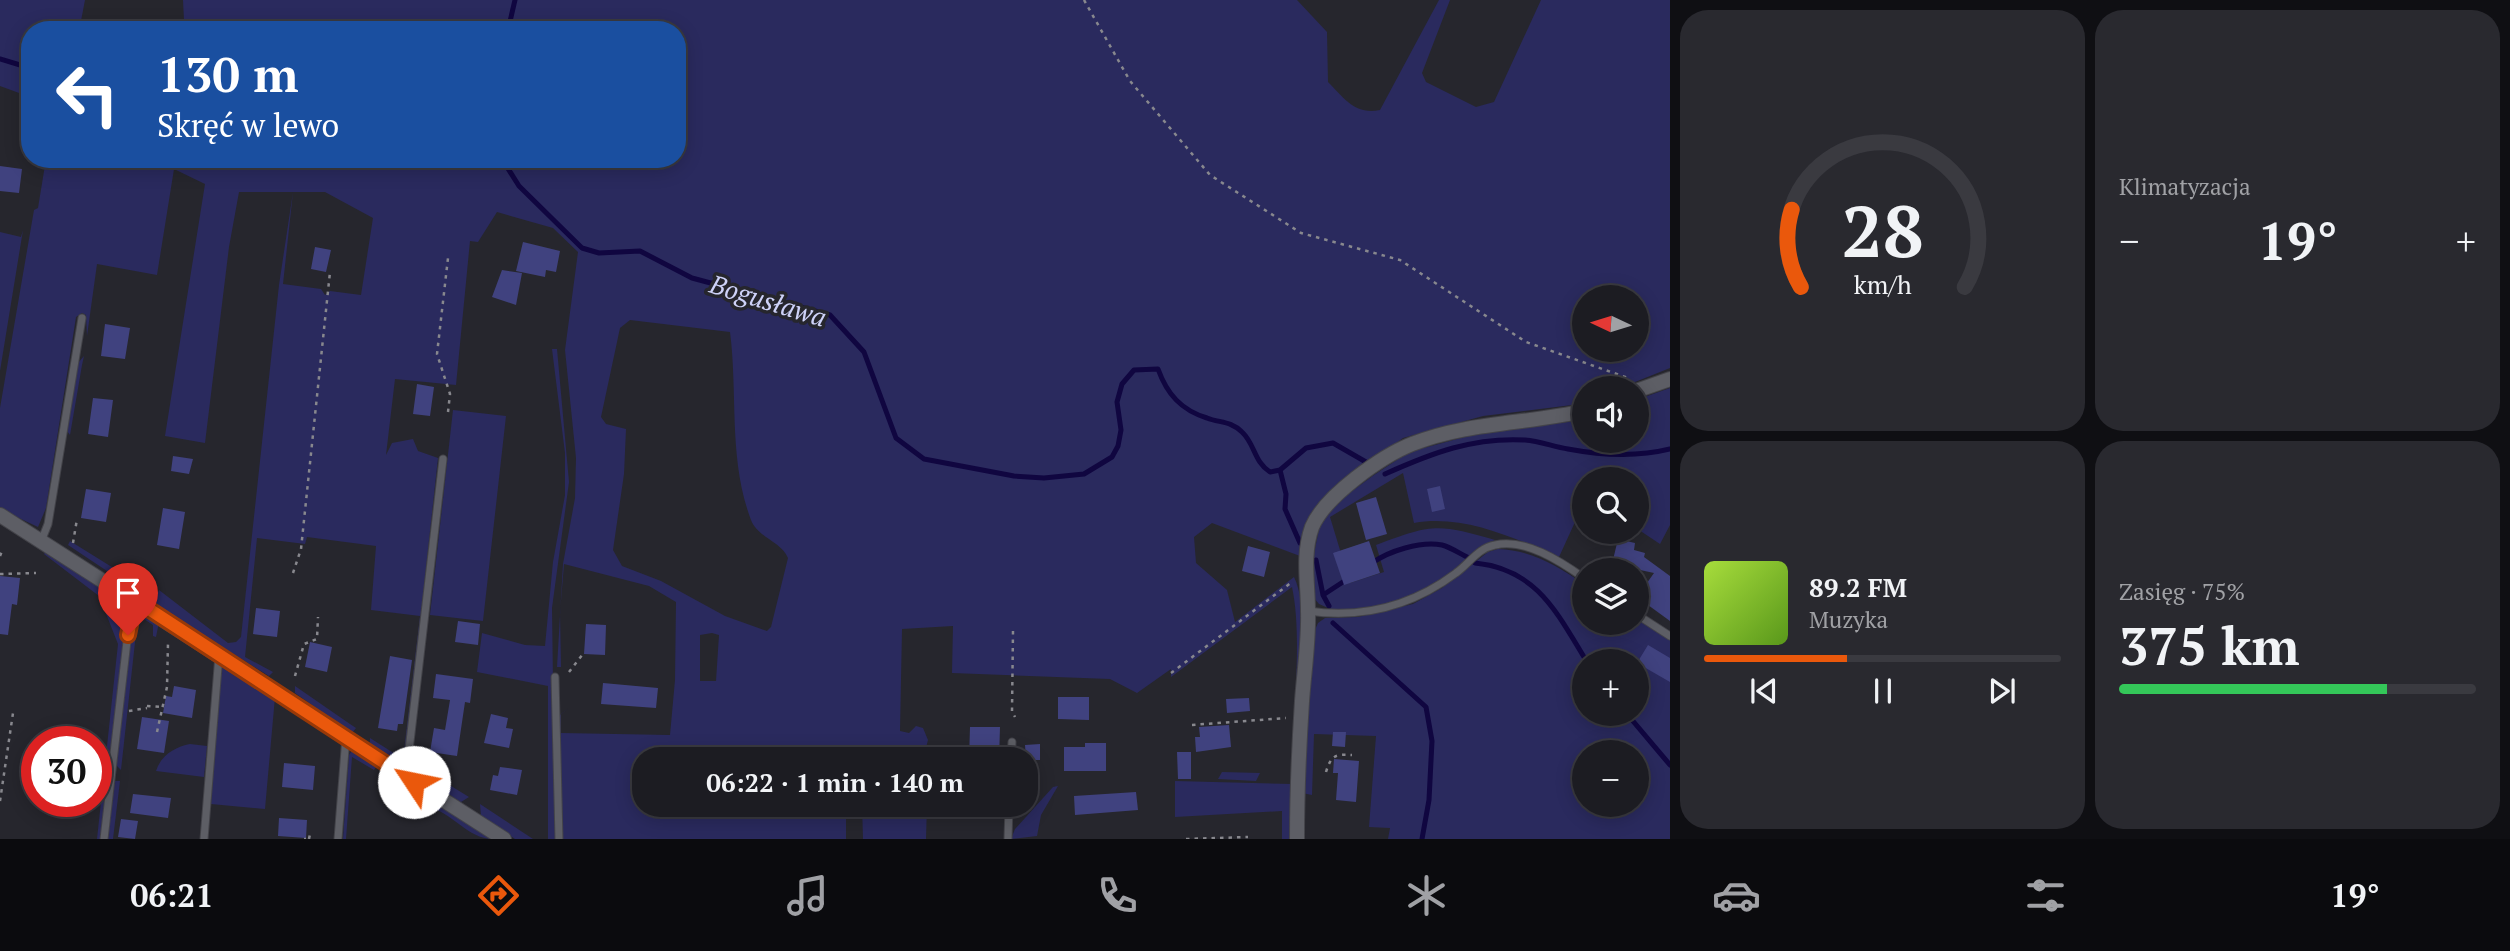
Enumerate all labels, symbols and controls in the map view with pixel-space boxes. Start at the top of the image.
text: 130 m [157,41,299,106]
icon: left [42,49,133,140]
text: Skręć w lewo [157,104,339,146]
text: Klimatyzacja [2119,171,2251,202]
text: 28 [1841,181,1924,278]
text: 19° [2257,206,2338,275]
text: − [2119,216,2139,266]
text: + [2456,216,2476,266]
water label: Bogusława [705,266,831,334]
text: km/h [1854,267,1912,300]
north arrow [1572,285,1648,362]
map controls [1572,285,1649,817]
button: sound [1572,376,1649,453]
button: search [1572,467,1649,544]
button: layers [1572,558,1649,635]
pin [98,563,158,635]
text: 89.2 FM [1809,570,1907,604]
icon: arrive [109,574,147,612]
text: Zasięg · 75% [2119,576,2245,607]
text: Muzyka [1809,604,1888,635]
text: 375 km [2119,611,2300,680]
button: + [1572,649,1649,726]
icon: previous [1745,672,1783,710]
icon: pause [1864,672,1902,710]
icon: next [1983,672,2021,710]
speed limit sign: 30 [21,726,112,817]
button: − [1572,740,1649,817]
position arrow [377,745,451,819]
text: 06:22 · 1 min · 140 m [706,765,964,799]
icon: directions [474,871,523,920]
icon: music [783,871,832,920]
icon: phone [1093,871,1142,920]
icon: climate [1402,871,1451,920]
icon: car [1712,871,1761,920]
icon: filters [2021,871,2070,920]
text: 06:21 [130,874,214,916]
text: 19° [2330,874,2380,916]

